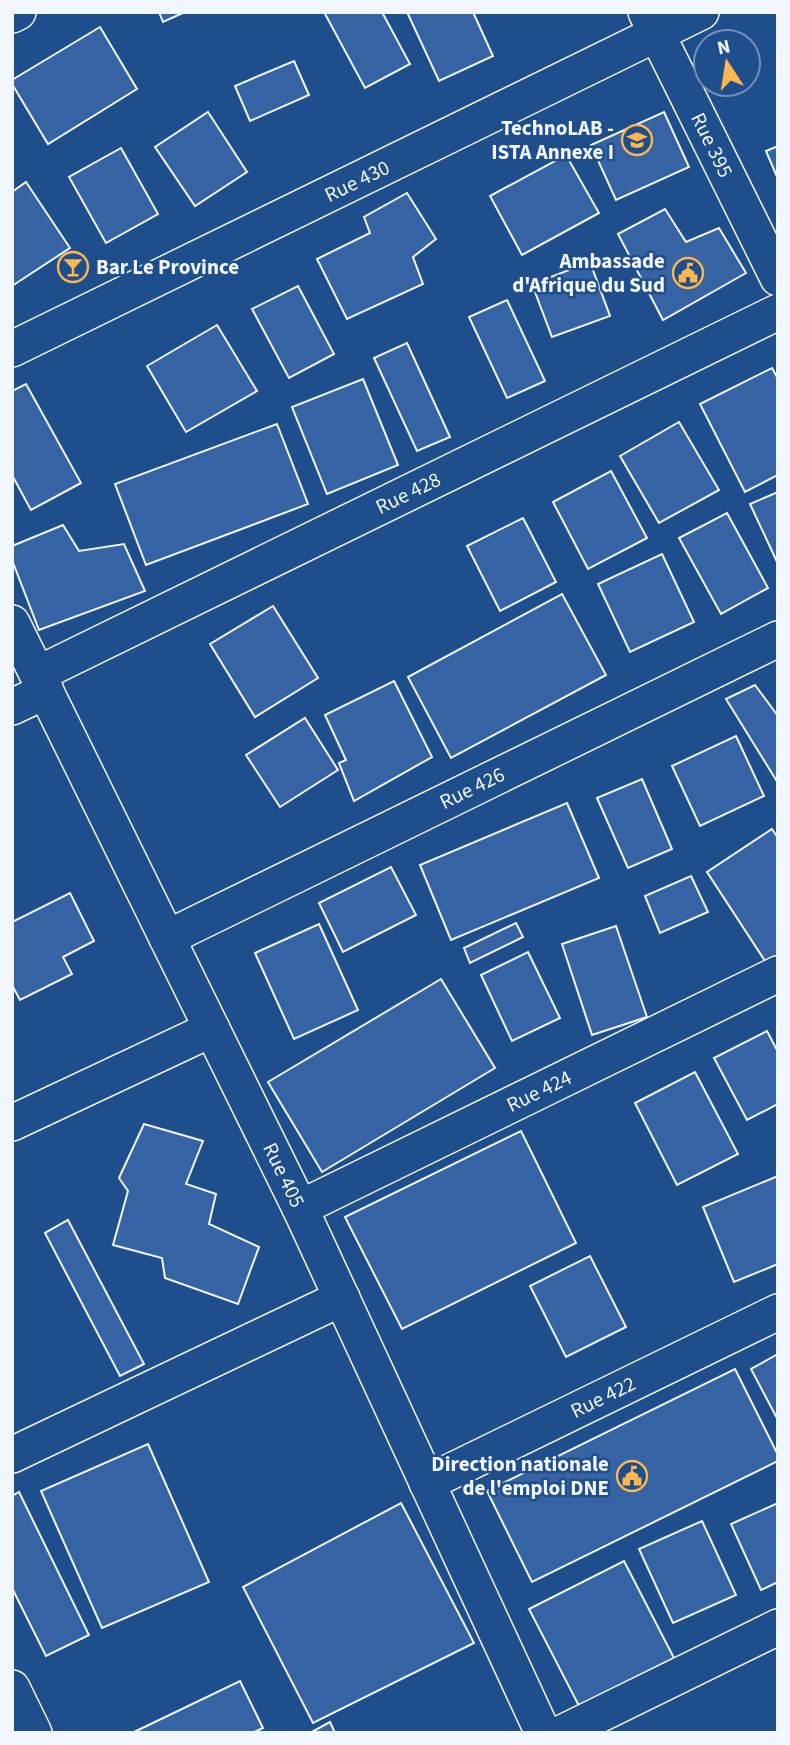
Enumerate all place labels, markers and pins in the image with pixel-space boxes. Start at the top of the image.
place label: TechnoLAB - ISTA Annexe I [491,113,614,167]
school or university icon: TechnoLAB - ISTA Annexe I [620,123,654,157]
place label: Ambassade d'Afrique du Sud [512,246,665,300]
bar icon: Bar Le Province [56,250,90,284]
place label: Bar Le Province [96,252,239,282]
public building icon: Ambassade d'Afrique du Sud [671,256,705,290]
place label: Direction nationale de l'emploi DNE [431,1449,609,1503]
public building icon: Direction nationale de l'emploi DNE [615,1459,649,1493]

